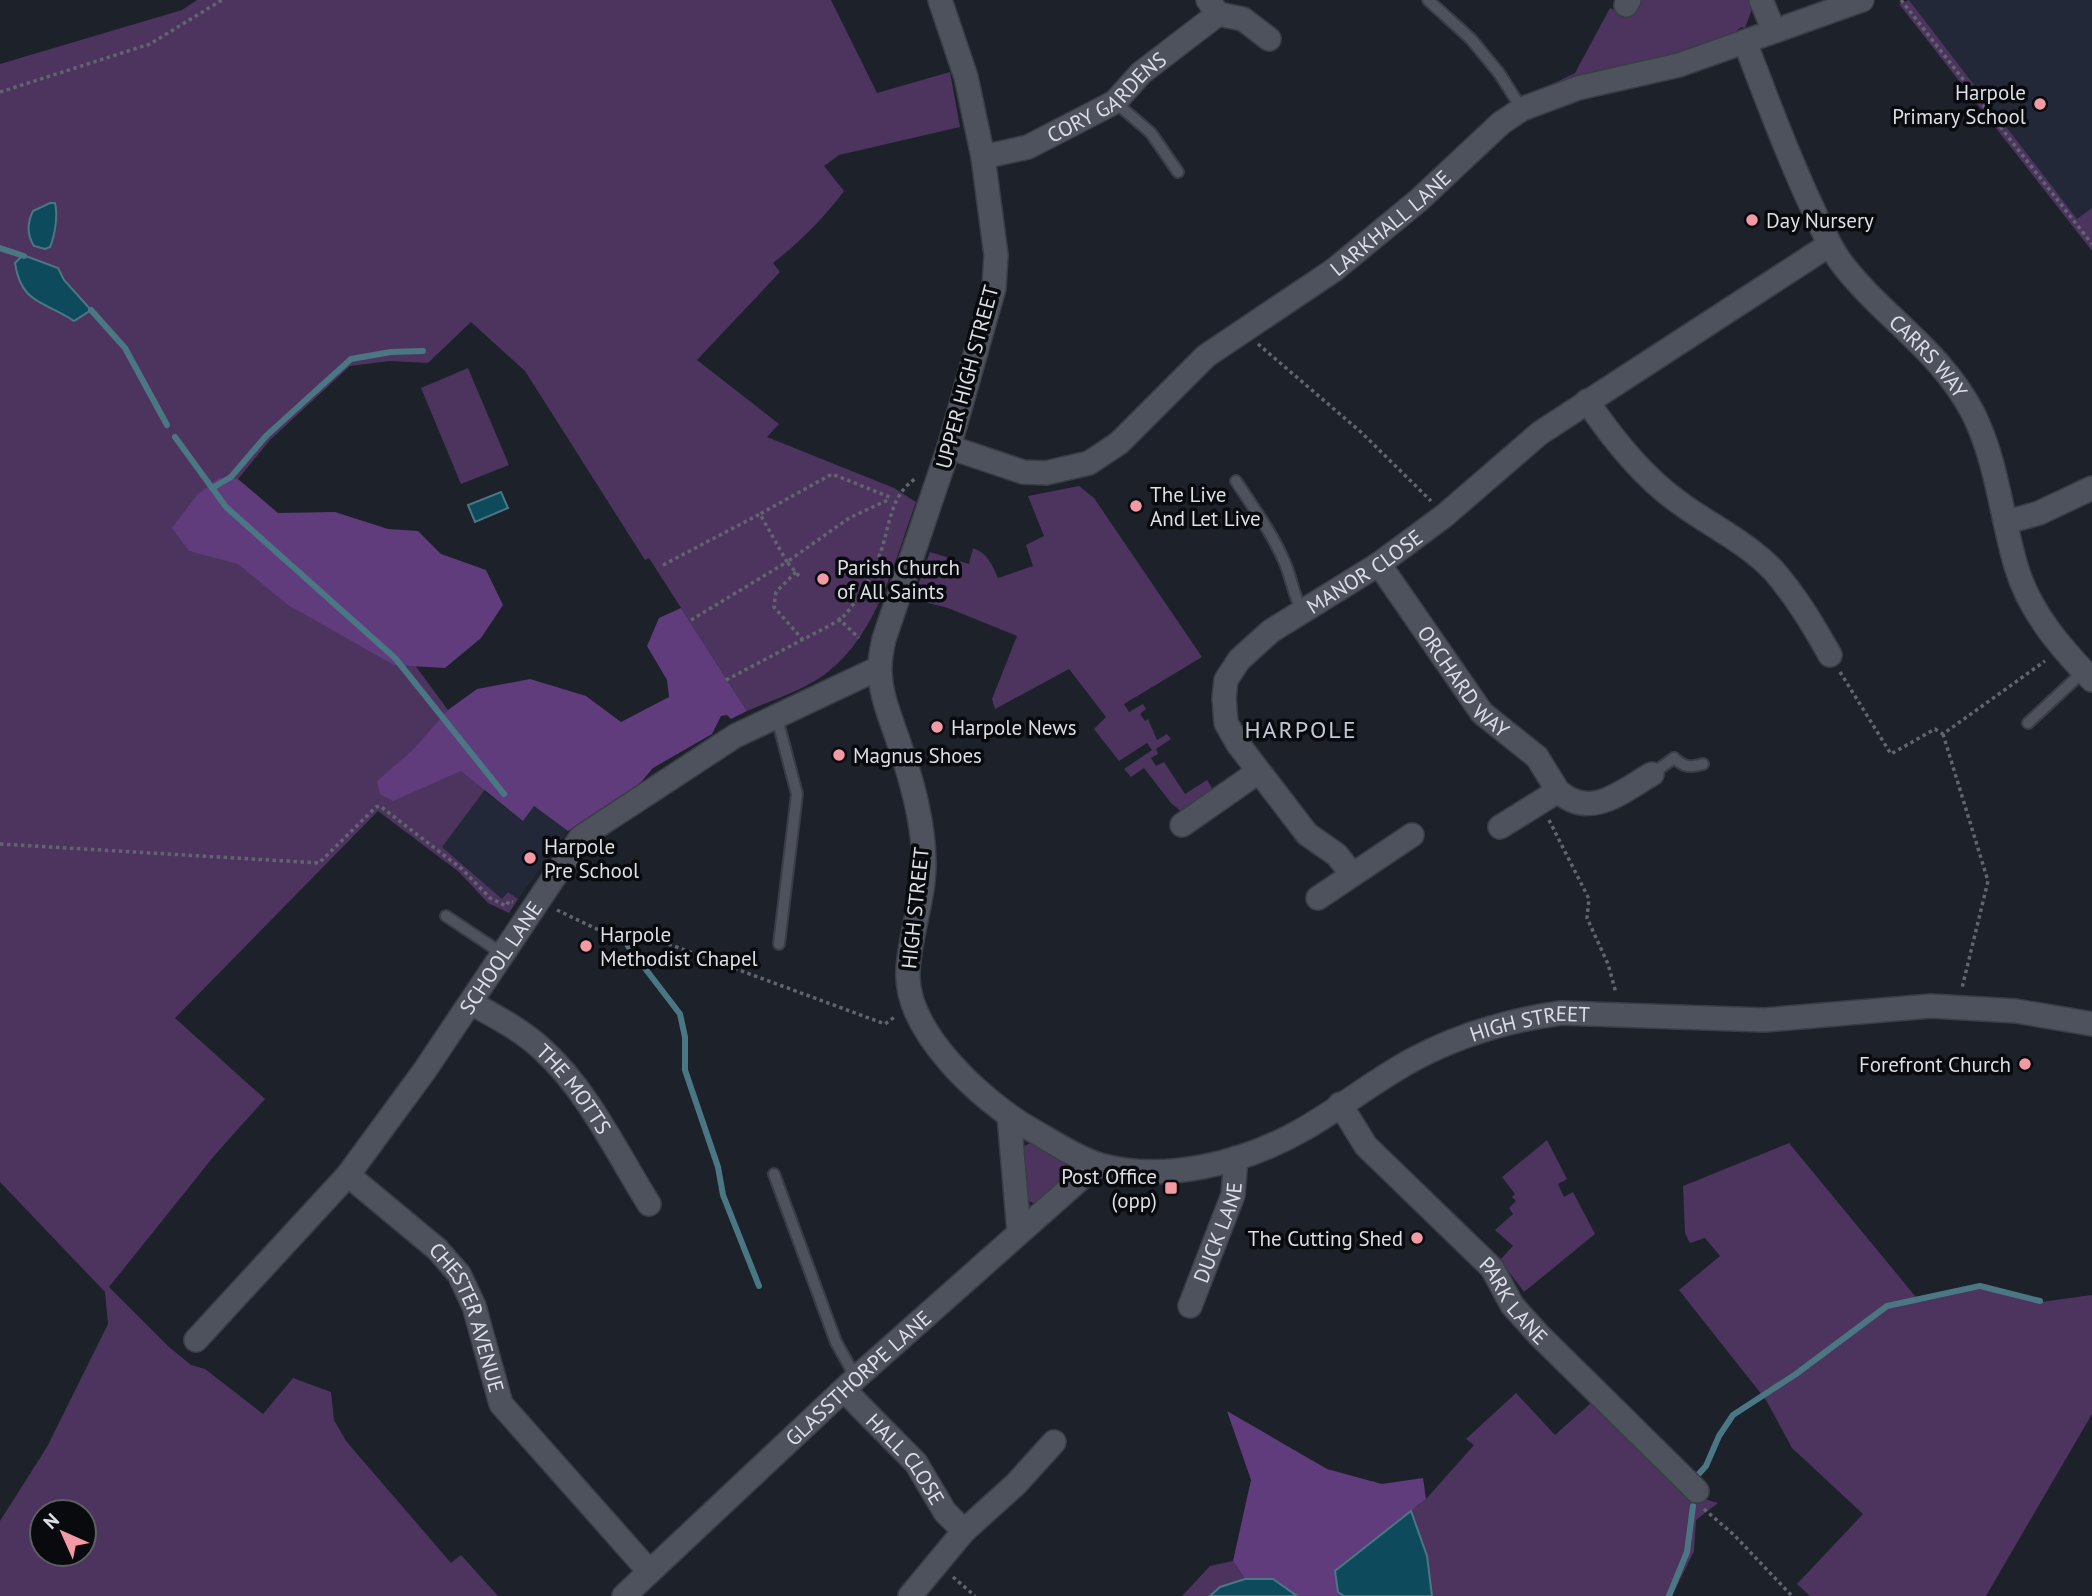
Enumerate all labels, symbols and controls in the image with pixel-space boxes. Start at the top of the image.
street label: CORY GARDENS [1042,45,1171,148]
place label: Harpole Primary School [1892,79,2026,130]
marker: Harpole Primary School [2032,96,2048,112]
street label: LARKHALL LANE [1324,164,1456,281]
place label: Day Nursery [1766,207,1874,234]
marker: Day Nursery [1744,212,1760,228]
street label: UPPER HIGH STREET [930,282,1005,472]
street label: CARRS WAY [1884,308,1974,403]
place label: The Live And Let Live [1150,481,1261,532]
marker: The Live And Let Live [1128,498,1144,514]
street label: MANOR CLOSE [1301,523,1428,619]
place label: Parish Church of All Saints [837,554,960,605]
marker: Parish Church of All Saints [815,571,831,587]
street label: ORCHARD WAY [1412,620,1515,743]
place label: Harpole News [951,714,1077,741]
district label: HARPOLE [1244,714,1358,745]
marker: Harpole News [929,719,945,735]
place label: Magnus Shoes [853,742,982,769]
marker: Magnus Shoes [831,747,847,763]
place label: Harpole Pre School [544,833,639,884]
street label: HIGH STREET [895,845,935,970]
marker: Harpole Pre School [522,850,538,866]
street label: SCHOOL LANE [453,896,548,1019]
place label: Harpole Methodist Chapel [600,921,758,972]
marker: Harpole Methodist Chapel [578,938,594,954]
street label: HIGH STREET [1466,999,1591,1047]
street label: THE MOTTS [531,1037,618,1139]
place label: Forefront Church [1859,1051,2011,1078]
marker: Forefront Church [2017,1056,2033,1072]
place label: Post Office (opp) [1061,1163,1157,1214]
marker: Post Office (opp) [1163,1180,1179,1196]
street label: DUCK LANE [1187,1181,1248,1287]
place label: The Cutting Shed [1248,1225,1403,1252]
marker: The Cutting Shed [1409,1230,1425,1246]
street label: CHESTER AVENUE [424,1236,511,1395]
street label: PARK LANE [1474,1250,1554,1350]
street label: GLASSTHORPE LANE [779,1304,937,1451]
street label: HALL CLOSE [861,1407,951,1510]
north arrow [28,1498,98,1568]
text: N [38,1508,64,1534]

